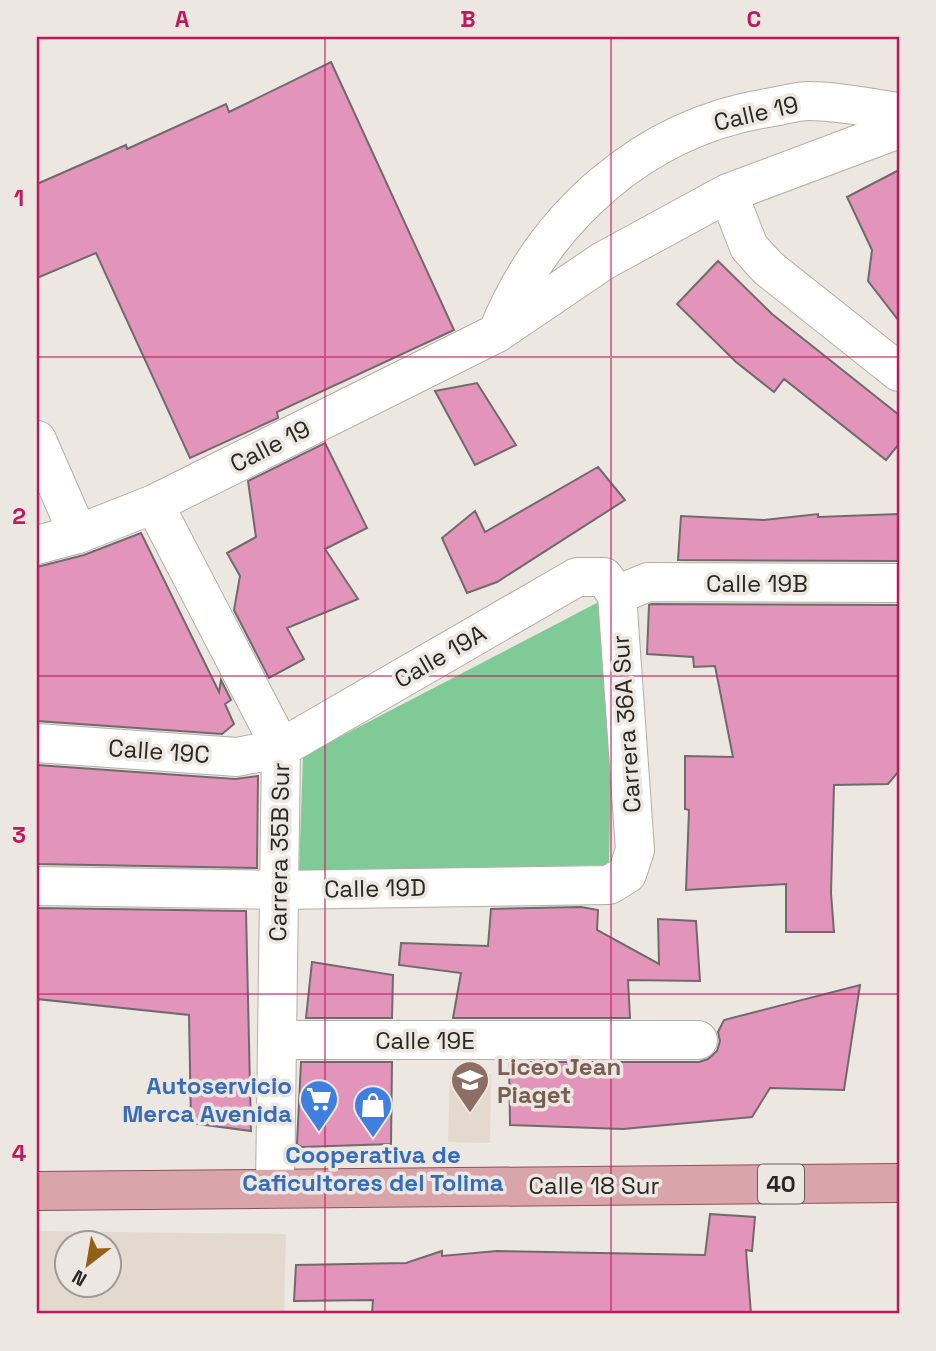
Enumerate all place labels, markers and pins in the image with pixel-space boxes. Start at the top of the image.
place label: Liceo Jean Piaget [497,1051,621,1110]
school or university icon: Liceo Jean Piaget [449,1059,491,1114]
place label: Autoservicio Merca Avenida [122,1070,292,1129]
supermarket icon: Autoservicio Merca Avenida [298,1078,340,1133]
shop icon: Cooperativa de Caficultores del Tolima [352,1084,394,1139]
place label: Cooperativa de Caficultores del Tolima [242,1139,504,1198]

